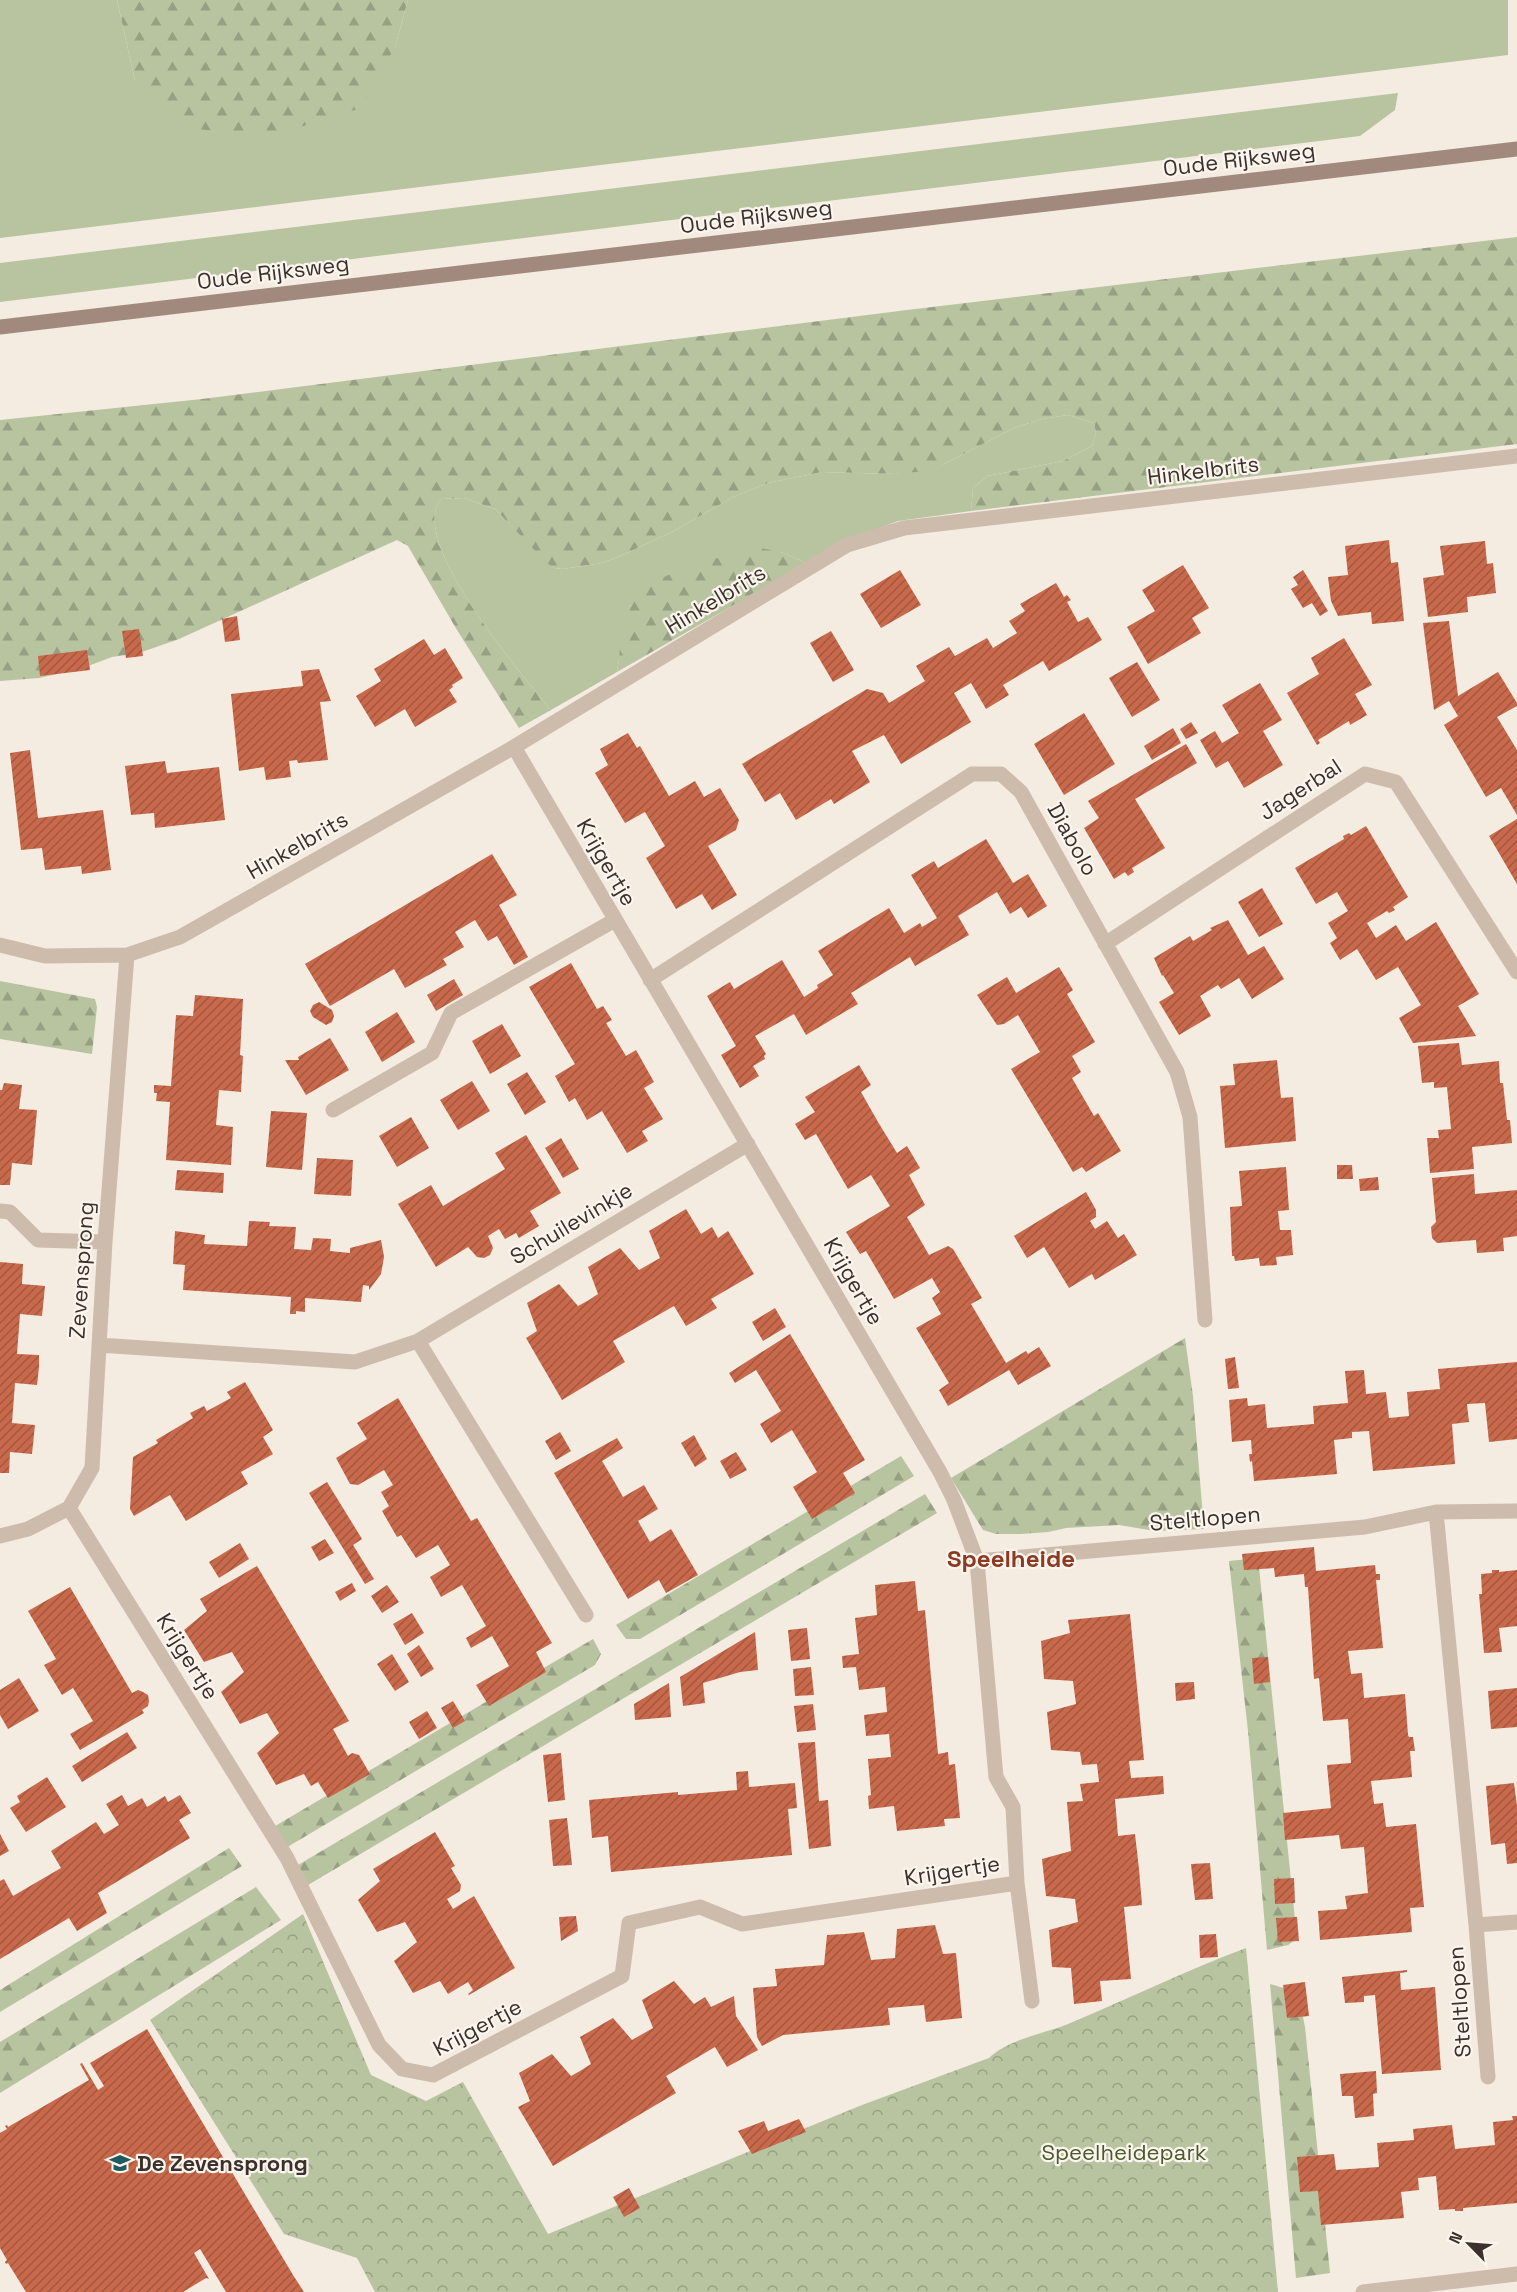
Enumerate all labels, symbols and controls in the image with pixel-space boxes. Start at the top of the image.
street label: Oude Rijksweg [1161,136,1317,182]
street label: Oude Rijksweg [678,193,834,239]
street label: Oude Rijksweg [195,249,351,295]
street label: Hinkelbrits [1145,449,1261,491]
street label: Hinkelbrits [660,558,770,640]
street label: Jagerbal [1254,752,1346,826]
street label: Diabolo [1042,797,1104,881]
street label: Hinkelbrits [241,805,353,885]
street label: Krijgertje [571,813,643,911]
street label: Schuilevinkje [505,1176,637,1270]
street label: Zevensprong [62,1200,100,1340]
street label: Krijgertje [818,1232,890,1330]
street label: Steltlopen [1148,1499,1262,1537]
district label: Speelheide [947,1543,1075,1574]
street label: Krijgertje [151,1608,225,1704]
street label: Krijgertje [902,1849,1002,1891]
street label: Steltlopen [1441,1945,1477,2059]
street label: Krijgertje [428,1992,526,2062]
park label: Speelheidepark [1041,2138,1207,2166]
place label: De Zevensprong [137,2149,308,2177]
school or university icon: De Zevensprong [108,2151,132,2175]
north arrow [1439,2214,1499,2274]
text: N [1444,2229,1468,2247]

